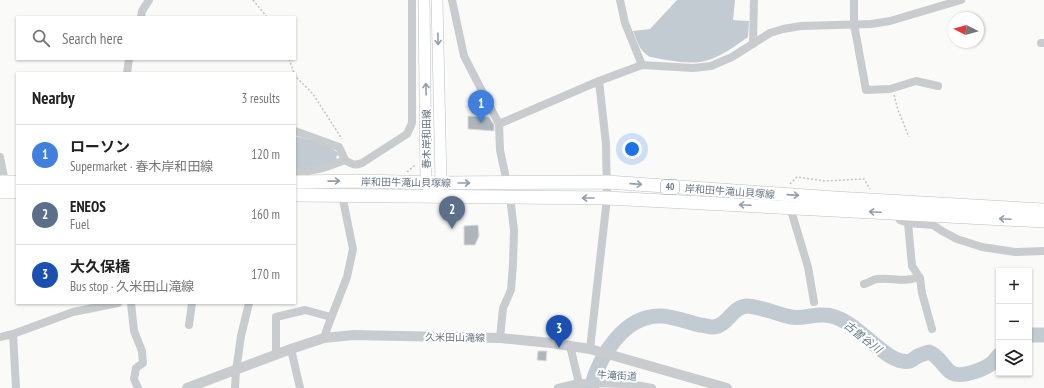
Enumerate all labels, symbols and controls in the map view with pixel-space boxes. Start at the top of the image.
north arrow [948,12,984,48]
search box [16,16,296,60]
icon: search [30,27,52,49]
text: Search here [62,29,123,48]
one-way arrow [434,32,442,45]
one-way arrow [422,83,429,96]
text: Nearby [32,87,75,109]
text: 3 results [241,90,280,107]
pin: 1 [468,90,494,123]
street label: 春木岸和田線 [420,109,433,169]
text: ローソン [70,137,130,156]
your location [622,139,642,159]
text: 1 [42,146,48,163]
text: 120 m [251,146,280,163]
text: Supermarket · 春木岸和田線 [70,158,213,175]
street label: 岸和田牛滝山貝塚線 [361,175,451,190]
one-way arrow [327,178,340,185]
one-way arrow [457,179,470,187]
road number: 40 [661,180,679,194]
one-way arrow [629,181,642,188]
street label: 岸和田牛滝山貝塚線 [685,182,775,201]
one-way arrow [787,192,800,199]
one-way arrow [582,194,595,202]
pin: 2 [439,196,465,229]
text: ENEOS [70,197,106,216]
one-way arrow [739,201,752,208]
text: 2 [42,206,48,223]
text: 160 m [251,206,280,223]
one-way arrow [869,208,882,215]
one-way arrow [999,215,1012,223]
text: Fuel [70,216,89,233]
text: 大久保橋 [70,257,130,276]
text: 3 [42,266,48,283]
text: 170 m [251,266,280,283]
map controls [996,268,1032,376]
button: + [996,268,1032,304]
text: Bus stop · 久米田山滝線 [70,278,194,295]
button: − [996,304,1032,340]
pin: 3 [546,315,572,348]
water label: 古曽谷川 [841,318,885,357]
street label: 久米田山滝線 [425,330,485,345]
button: layers [996,340,1032,376]
street label: 牛滝街道 [597,368,637,383]

